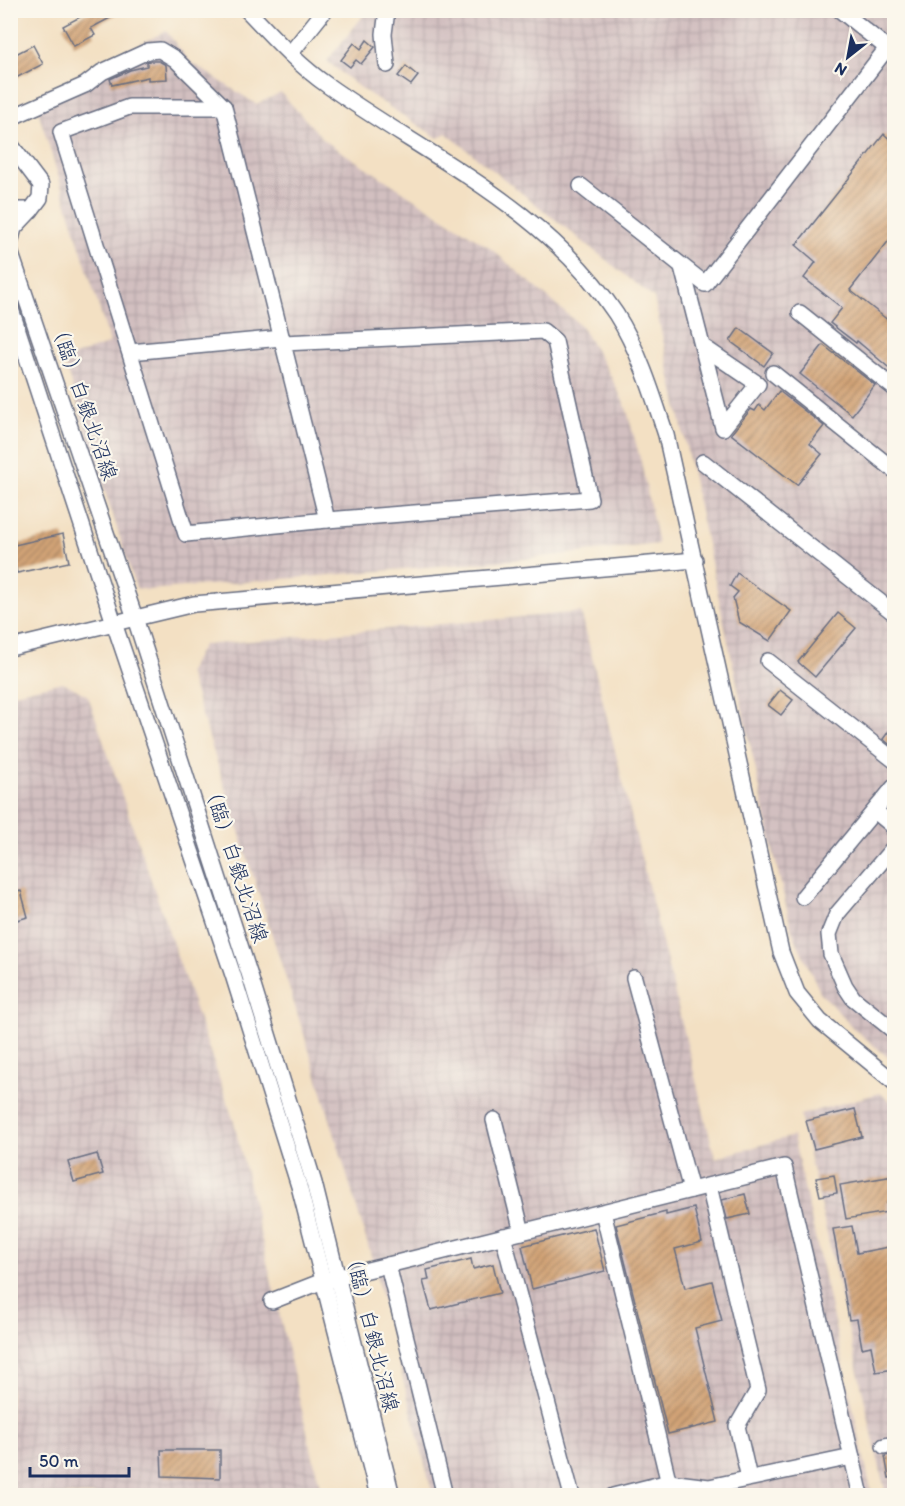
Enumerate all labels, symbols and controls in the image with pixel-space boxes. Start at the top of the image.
north arrow [818,27,878,87]
text: N [831,59,850,80]
street label: （臨）白銀北沼線 [45,317,123,483]
street label: （臨）白銀北沼線 [198,778,274,946]
street label: （臨）白銀北沼線 [340,1245,404,1415]
scale bar [30,1440,129,1478]
text: 50 m [39,1450,79,1472]

